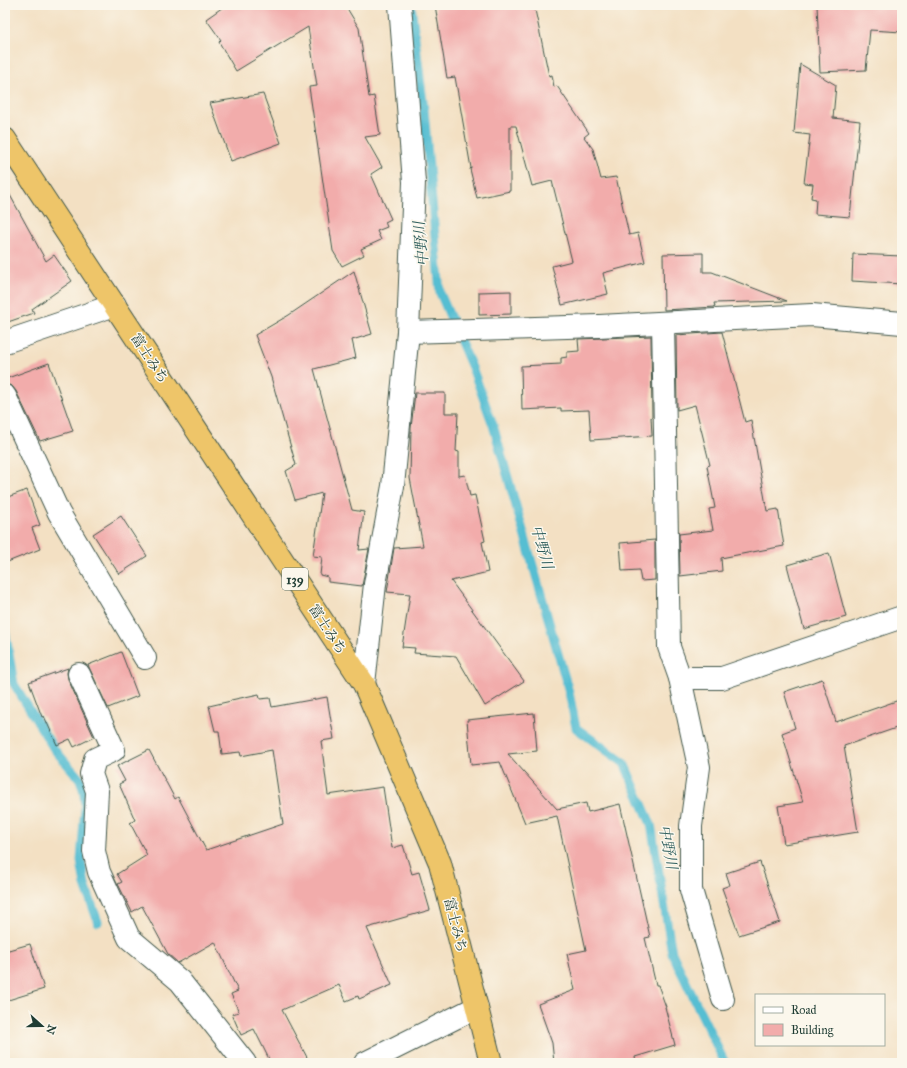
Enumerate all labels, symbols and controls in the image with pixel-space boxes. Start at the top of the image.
water label: 中野川 [410,219,432,267]
street label: 富士みち [127,330,172,386]
water label: 中野川 [527,523,557,573]
road number: 139 [282,568,308,590]
street label: 富士みち [305,601,350,657]
water label: 中野川 [655,823,681,873]
street label: 富士みち [440,896,471,954]
legend [755,994,885,1046]
text: Road [791,1003,817,1017]
north arrow [22,1006,62,1046]
text: N [43,1023,59,1037]
text: Building [791,1023,834,1038]

